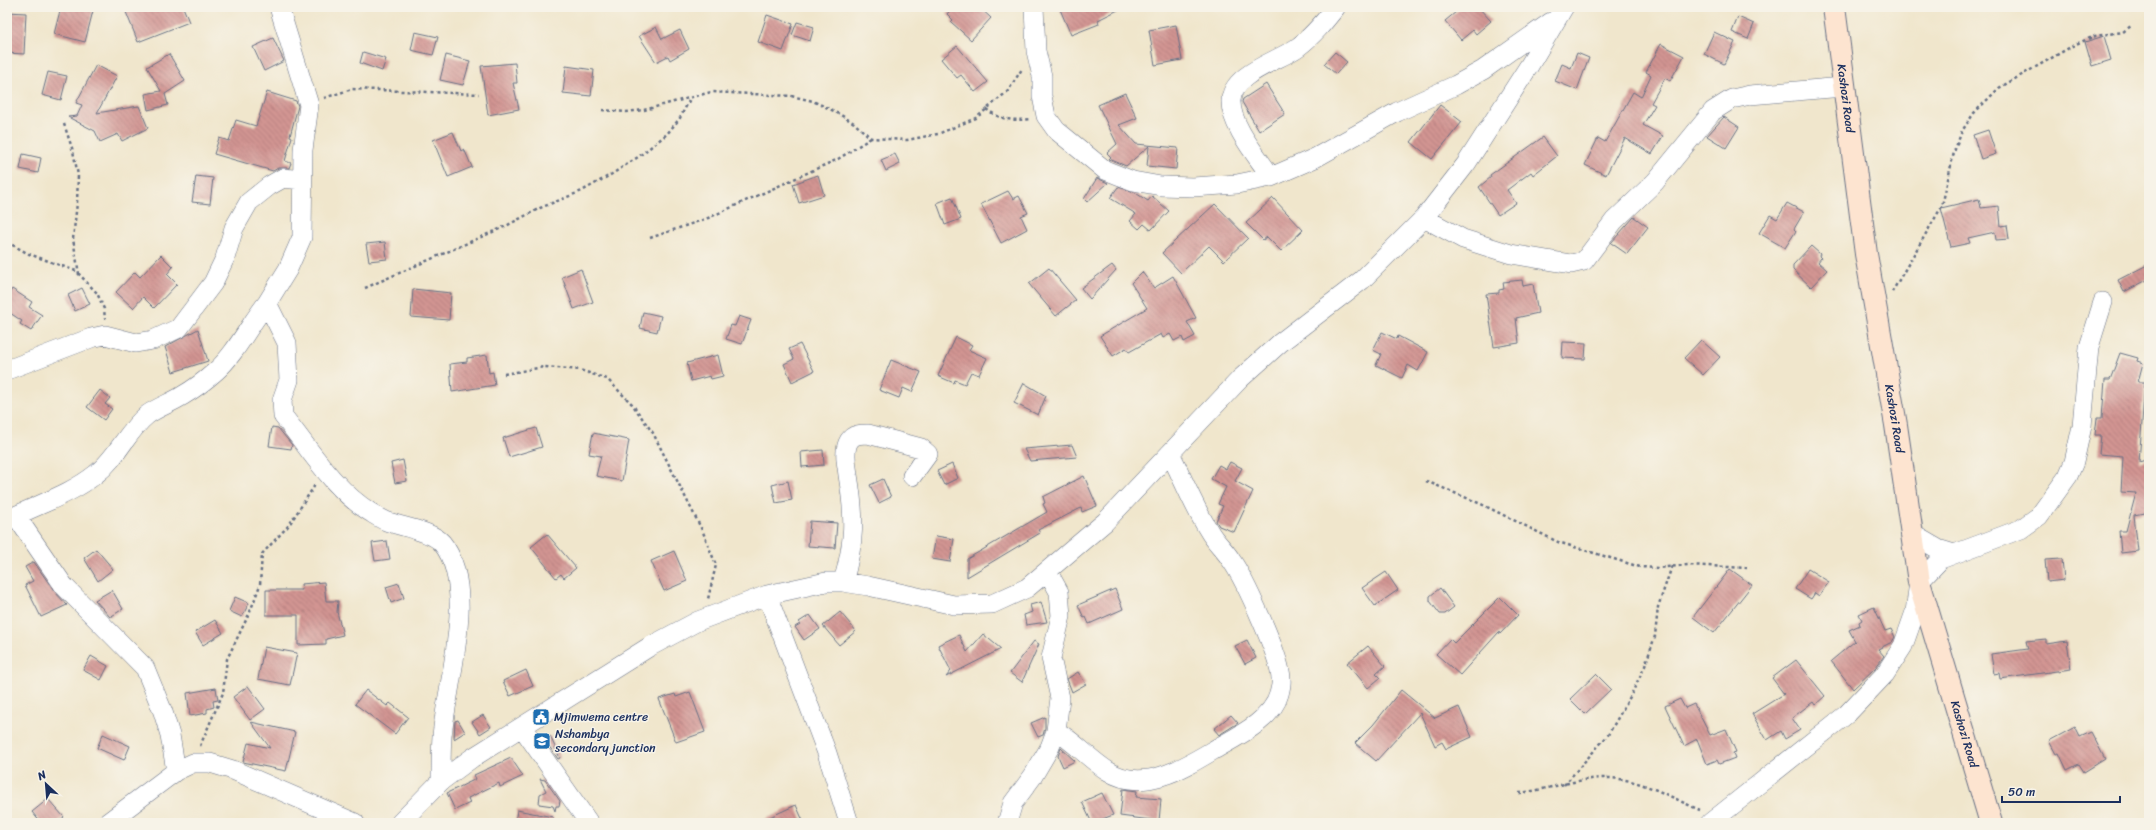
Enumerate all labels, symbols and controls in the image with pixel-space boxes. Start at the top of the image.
street label: Kashozi Road [1830,63,1861,136]
street label: Kashozi Road [1878,382,1911,456]
street label: Kashozi Road [1944,698,1985,772]
place label: Mjimwema centre [554,706,648,728]
public building icon: Mjimwema centre [531,707,551,727]
place label: Nshambya secondary junction [554,723,656,759]
school or university icon: Nshambya secondary junction [532,731,552,751]
north arrow [26,764,66,804]
text: N [33,765,50,786]
scale bar [2002,778,2120,804]
text: 50 m [2008,781,2035,803]

